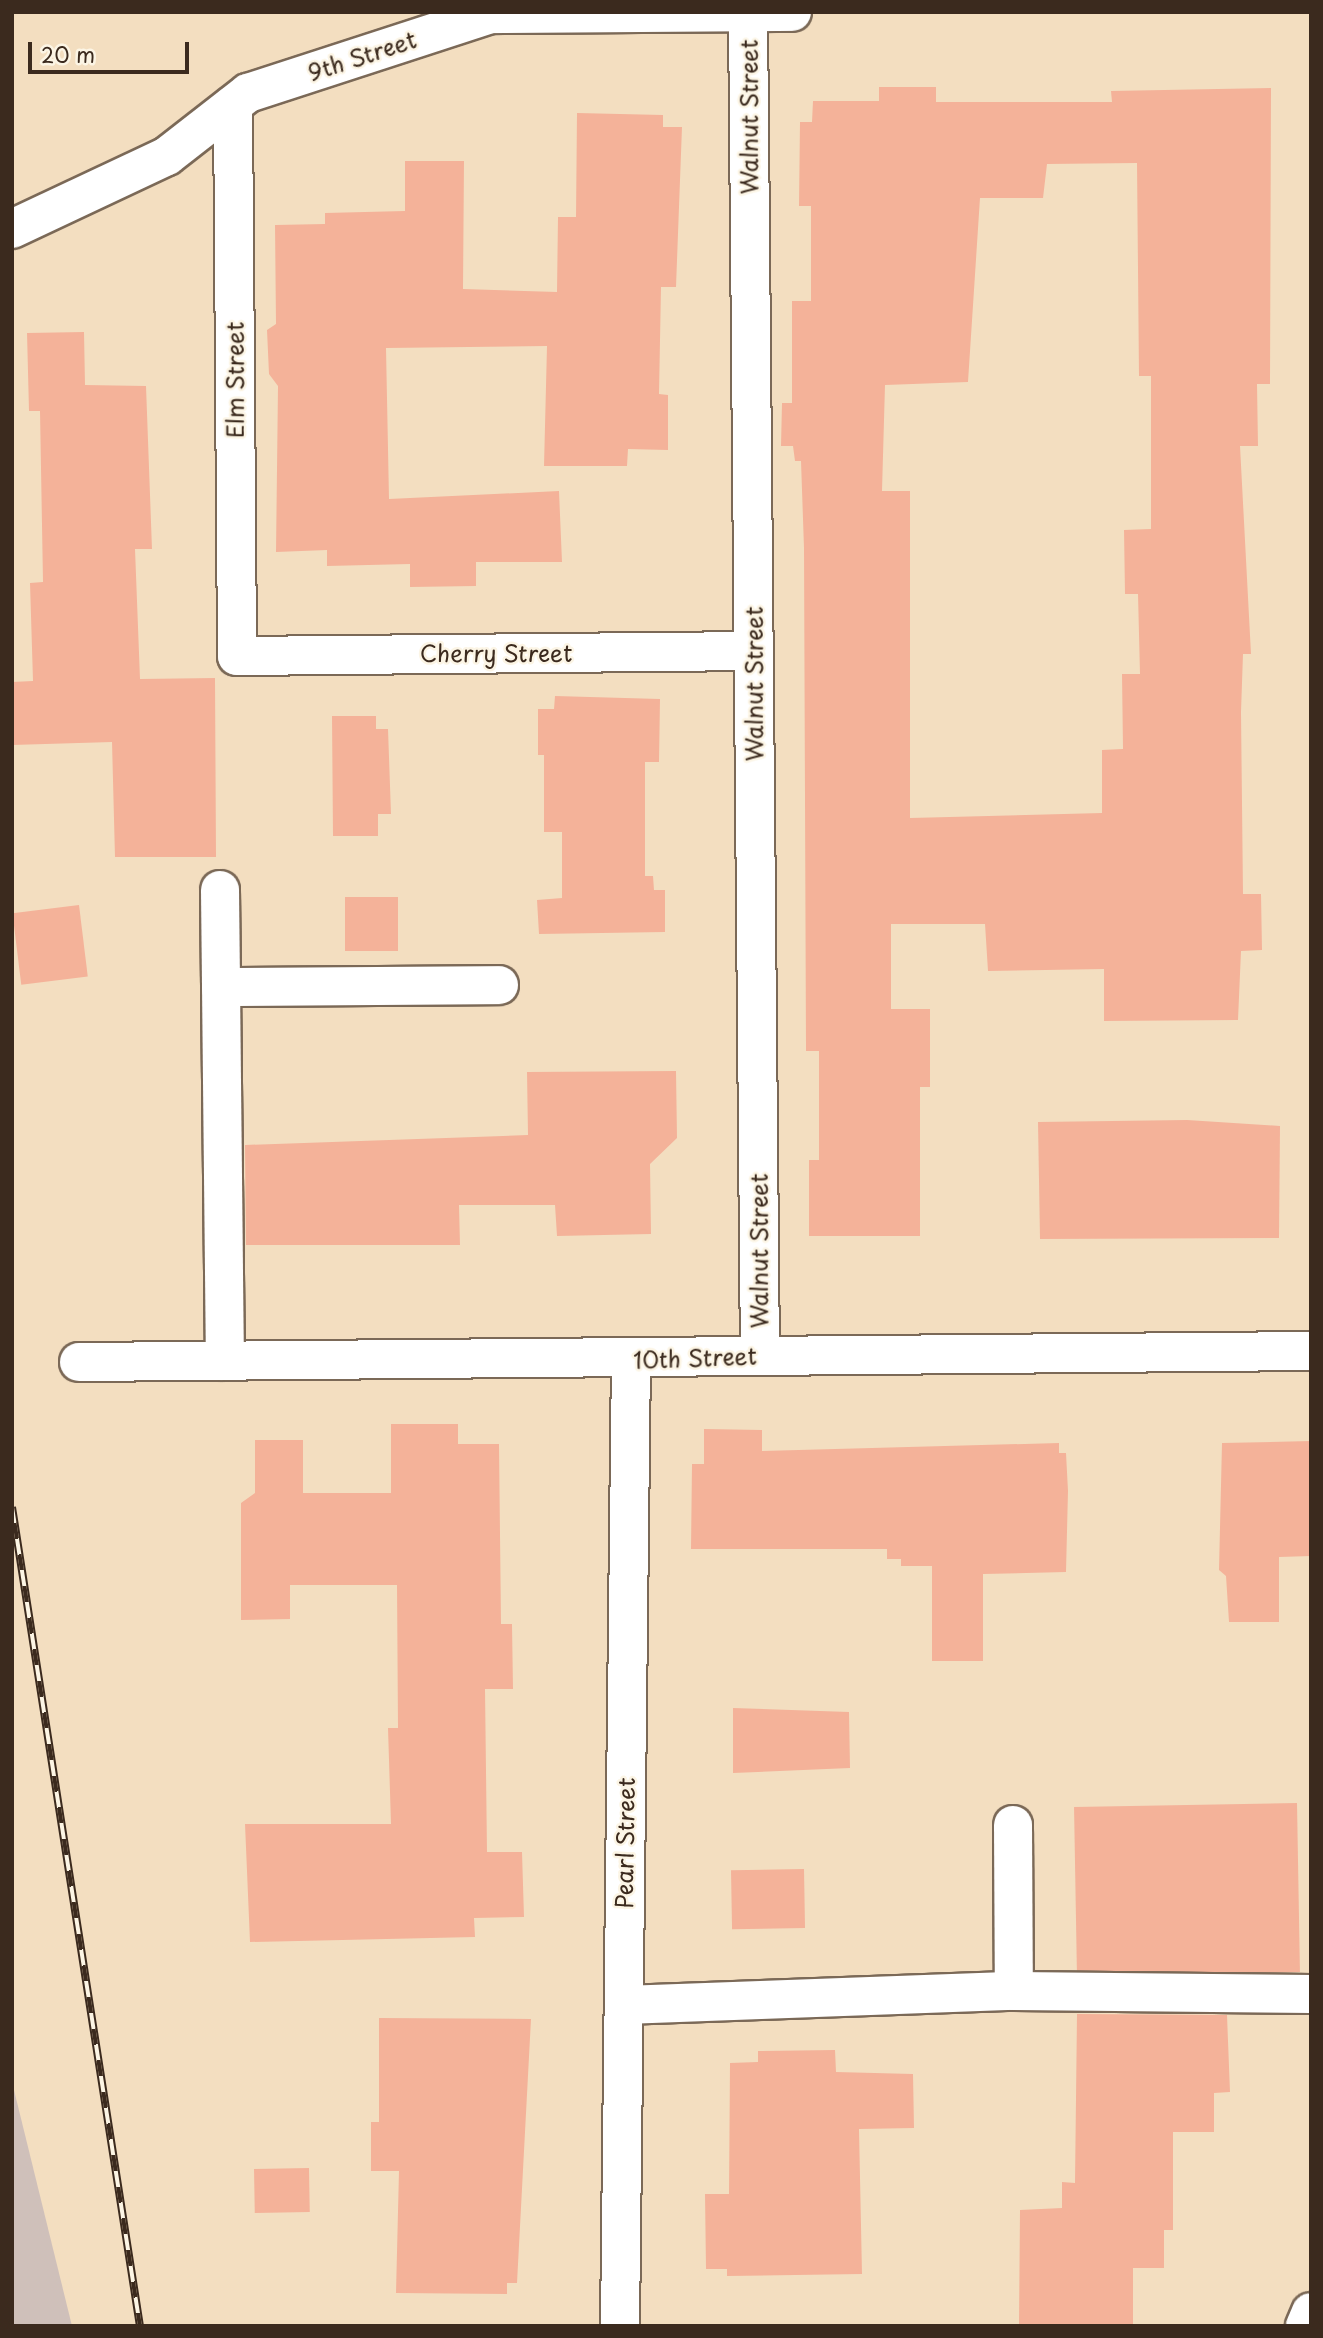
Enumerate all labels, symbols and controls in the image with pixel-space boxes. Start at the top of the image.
street label: 9th Street [304,26,420,86]
scale bar [32,28,192,72]
text: 20 m [41,38,95,70]
street label: Walnut Street [735,40,763,194]
street label: Elm Street [221,322,249,438]
street label: Walnut Street [740,607,768,761]
street label: Cherry Street [419,639,573,667]
street label: Walnut Street [745,1174,773,1328]
street label: 10th Street [632,1342,758,1374]
street label: Pearl Street [610,1777,640,1909]

